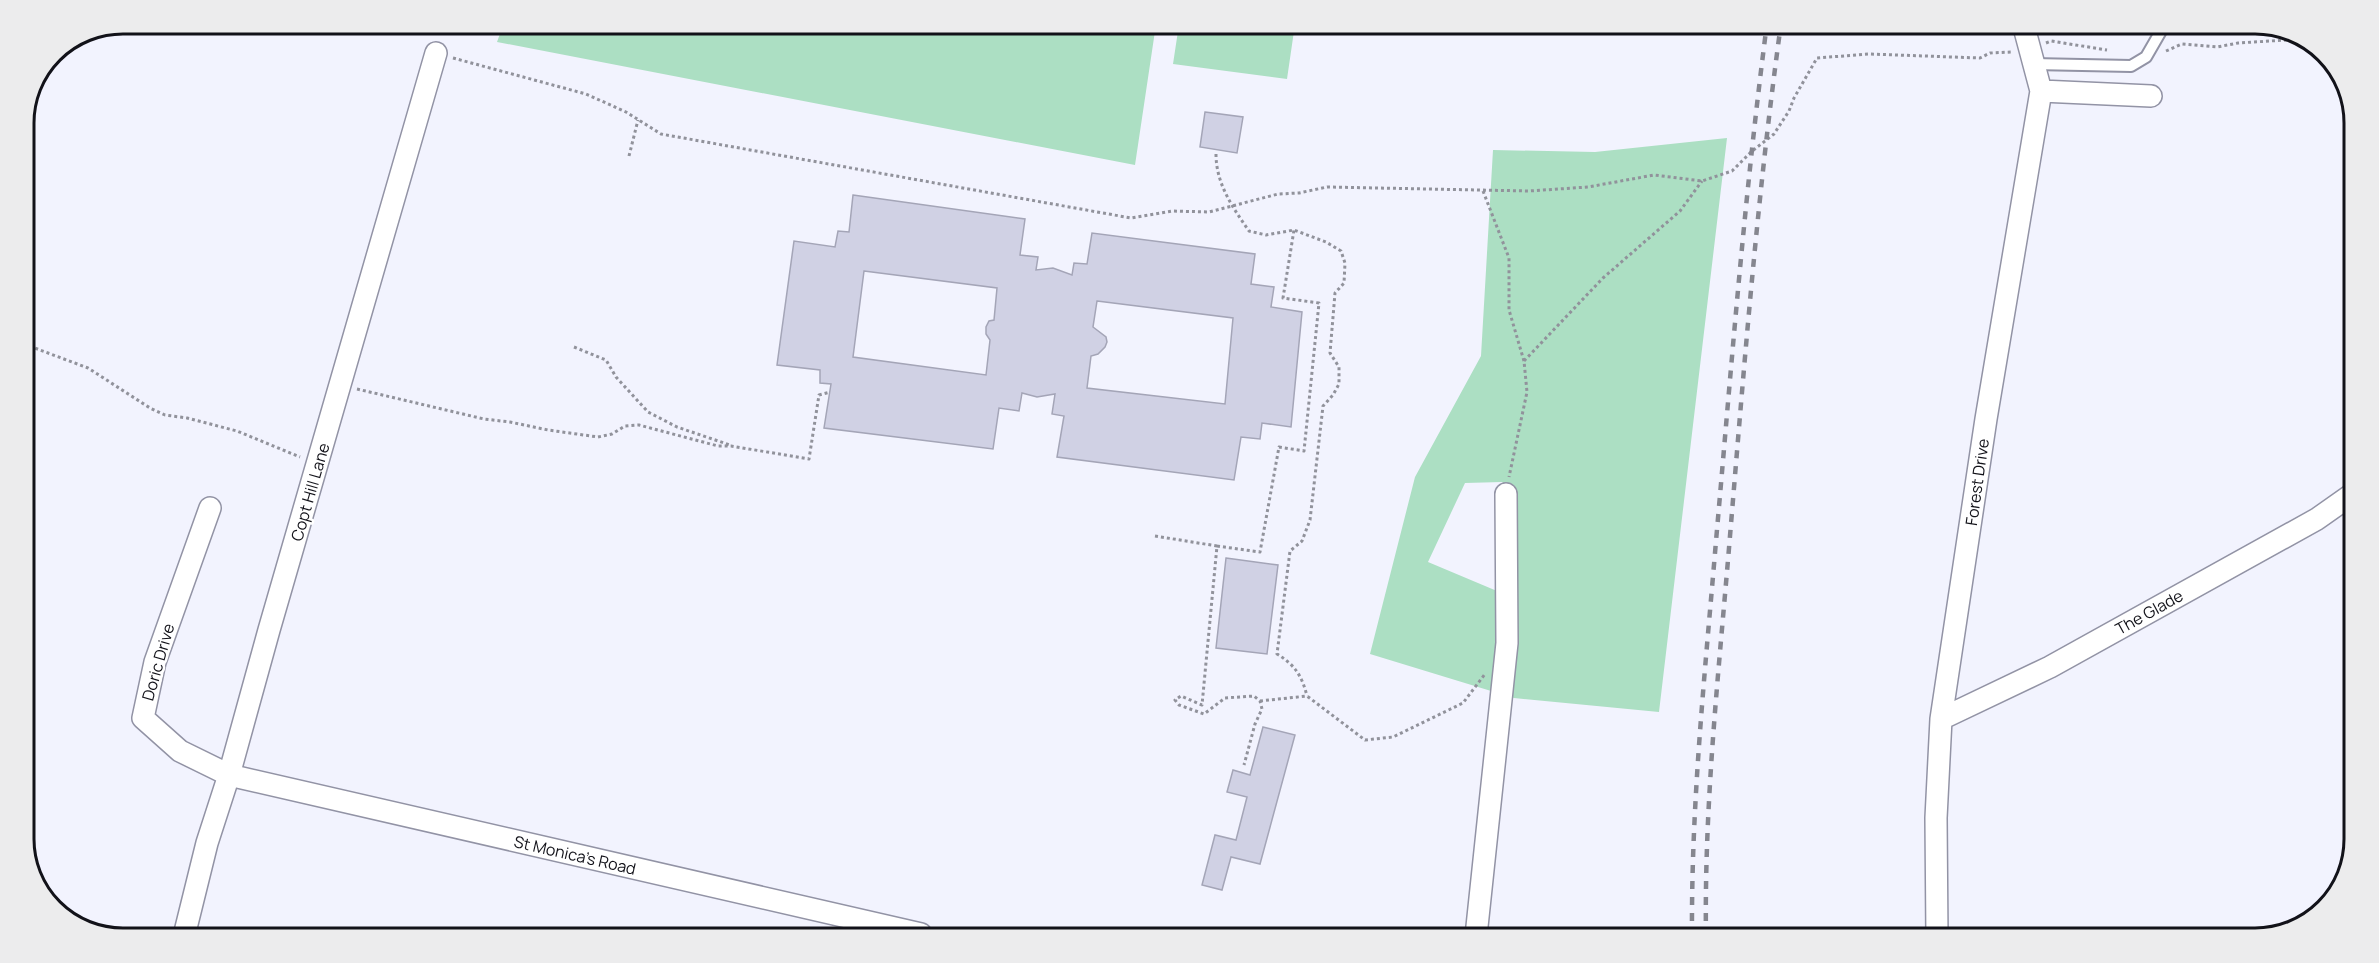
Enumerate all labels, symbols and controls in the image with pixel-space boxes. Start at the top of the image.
street label: Forest Drive [1960,437,1994,527]
street label: Copt Hill Lane [285,440,335,544]
street label: The Glade [2111,584,2187,640]
street label: Doric Drive [137,621,179,703]
street label: St Monica's Road [512,830,638,880]

